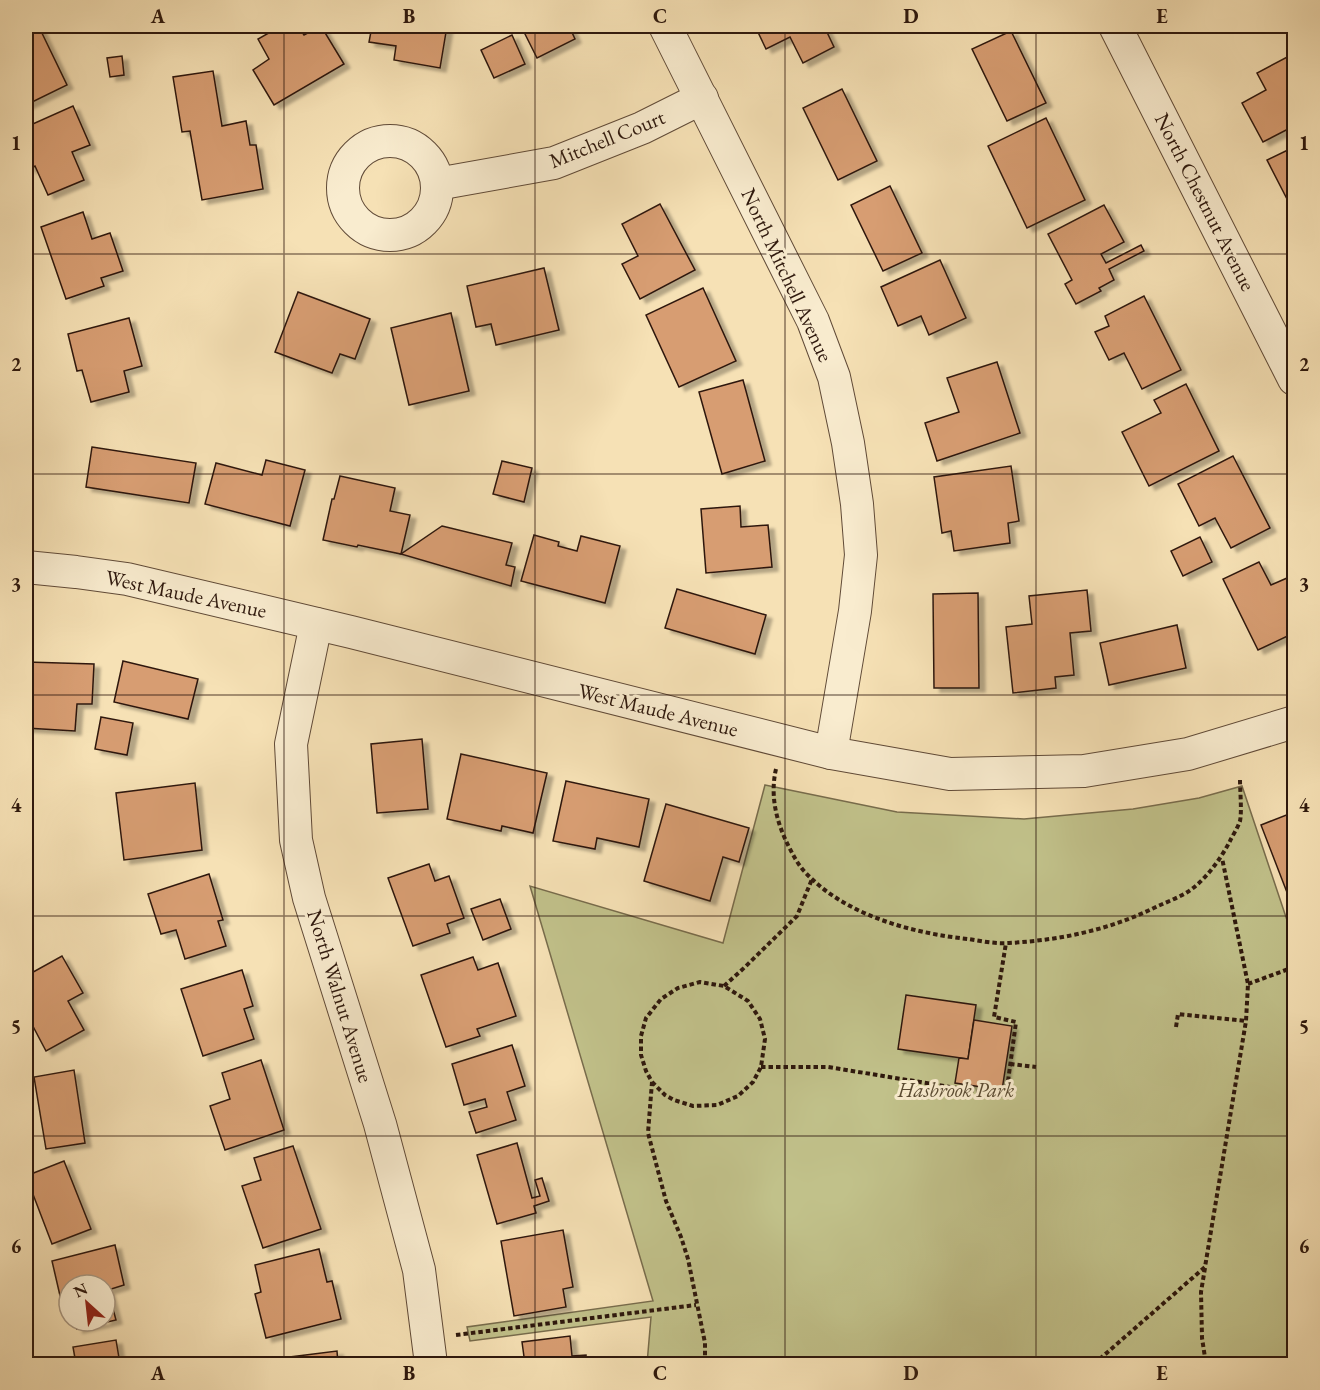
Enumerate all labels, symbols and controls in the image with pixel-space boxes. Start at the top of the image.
text: A [150,3,166,29]
text: B [403,3,415,29]
text: C [653,3,667,29]
text: D [903,3,919,29]
text: E [1156,3,1168,29]
street label: Mitchell Court [545,103,669,174]
street label: North Chestnut Avenue [1149,108,1262,295]
text: 1 [11,130,21,156]
text: 1 [1299,130,1309,156]
street label: North Mitchell Avenue [735,184,840,366]
text: 2 [11,351,22,377]
text: 2 [1299,351,1310,377]
street label: West Maude Avenue [103,563,269,624]
text: 3 [11,571,21,597]
text: 3 [1299,571,1309,597]
street label: West Maude Avenue [575,677,741,742]
text: 4 [11,792,22,818]
text: 4 [1299,792,1310,818]
street label: North Walnut Avenue [301,906,380,1086]
text: 5 [11,1013,21,1039]
text: 5 [1299,1013,1309,1039]
park label: Hasbrook Park [897,1076,1015,1103]
text: 6 [11,1233,22,1259]
text: 6 [1299,1233,1310,1259]
north arrow [57,1273,117,1333]
text: N [70,1278,91,1302]
text: A [150,1360,166,1386]
text: B [403,1360,415,1386]
text: C [653,1360,667,1386]
text: D [903,1360,919,1386]
text: E [1156,1360,1168,1386]

